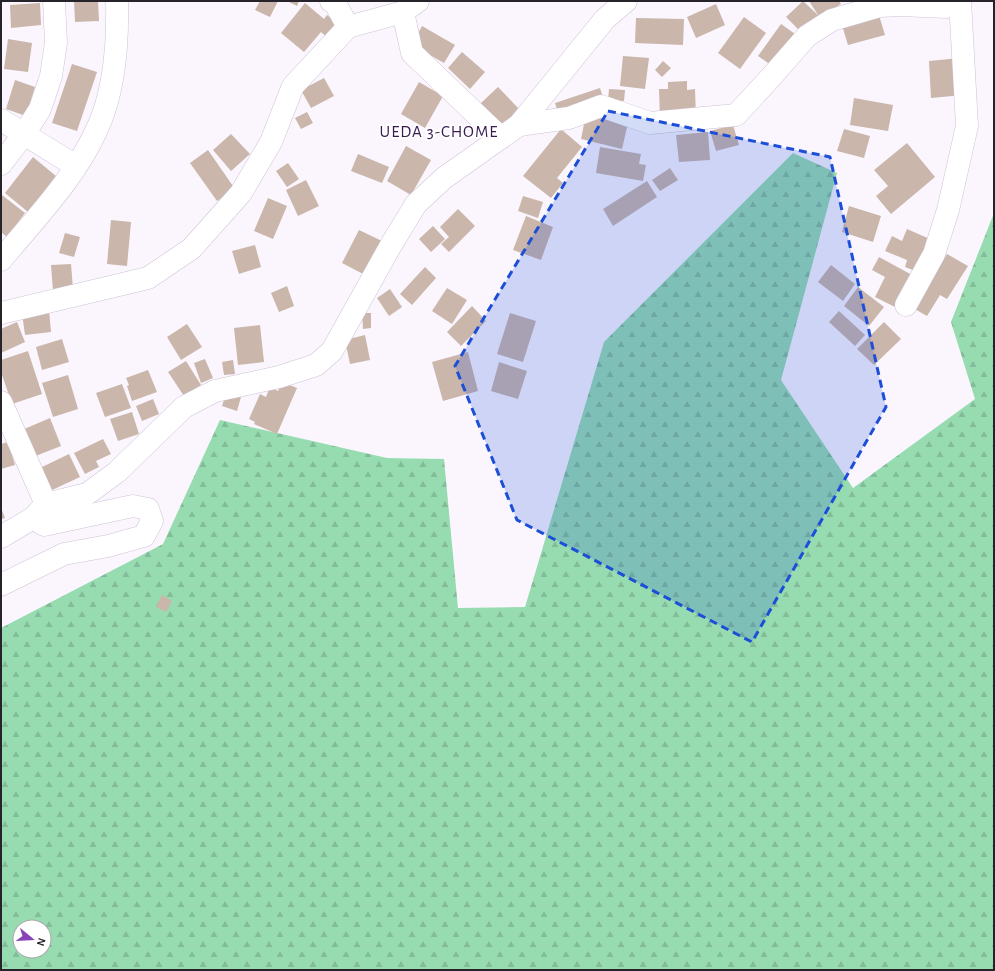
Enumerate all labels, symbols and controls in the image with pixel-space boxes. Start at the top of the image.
district label: UEDA 3-CHOME [379,123,499,140]
north arrow [12,919,52,959]
text: N [35,937,47,947]

